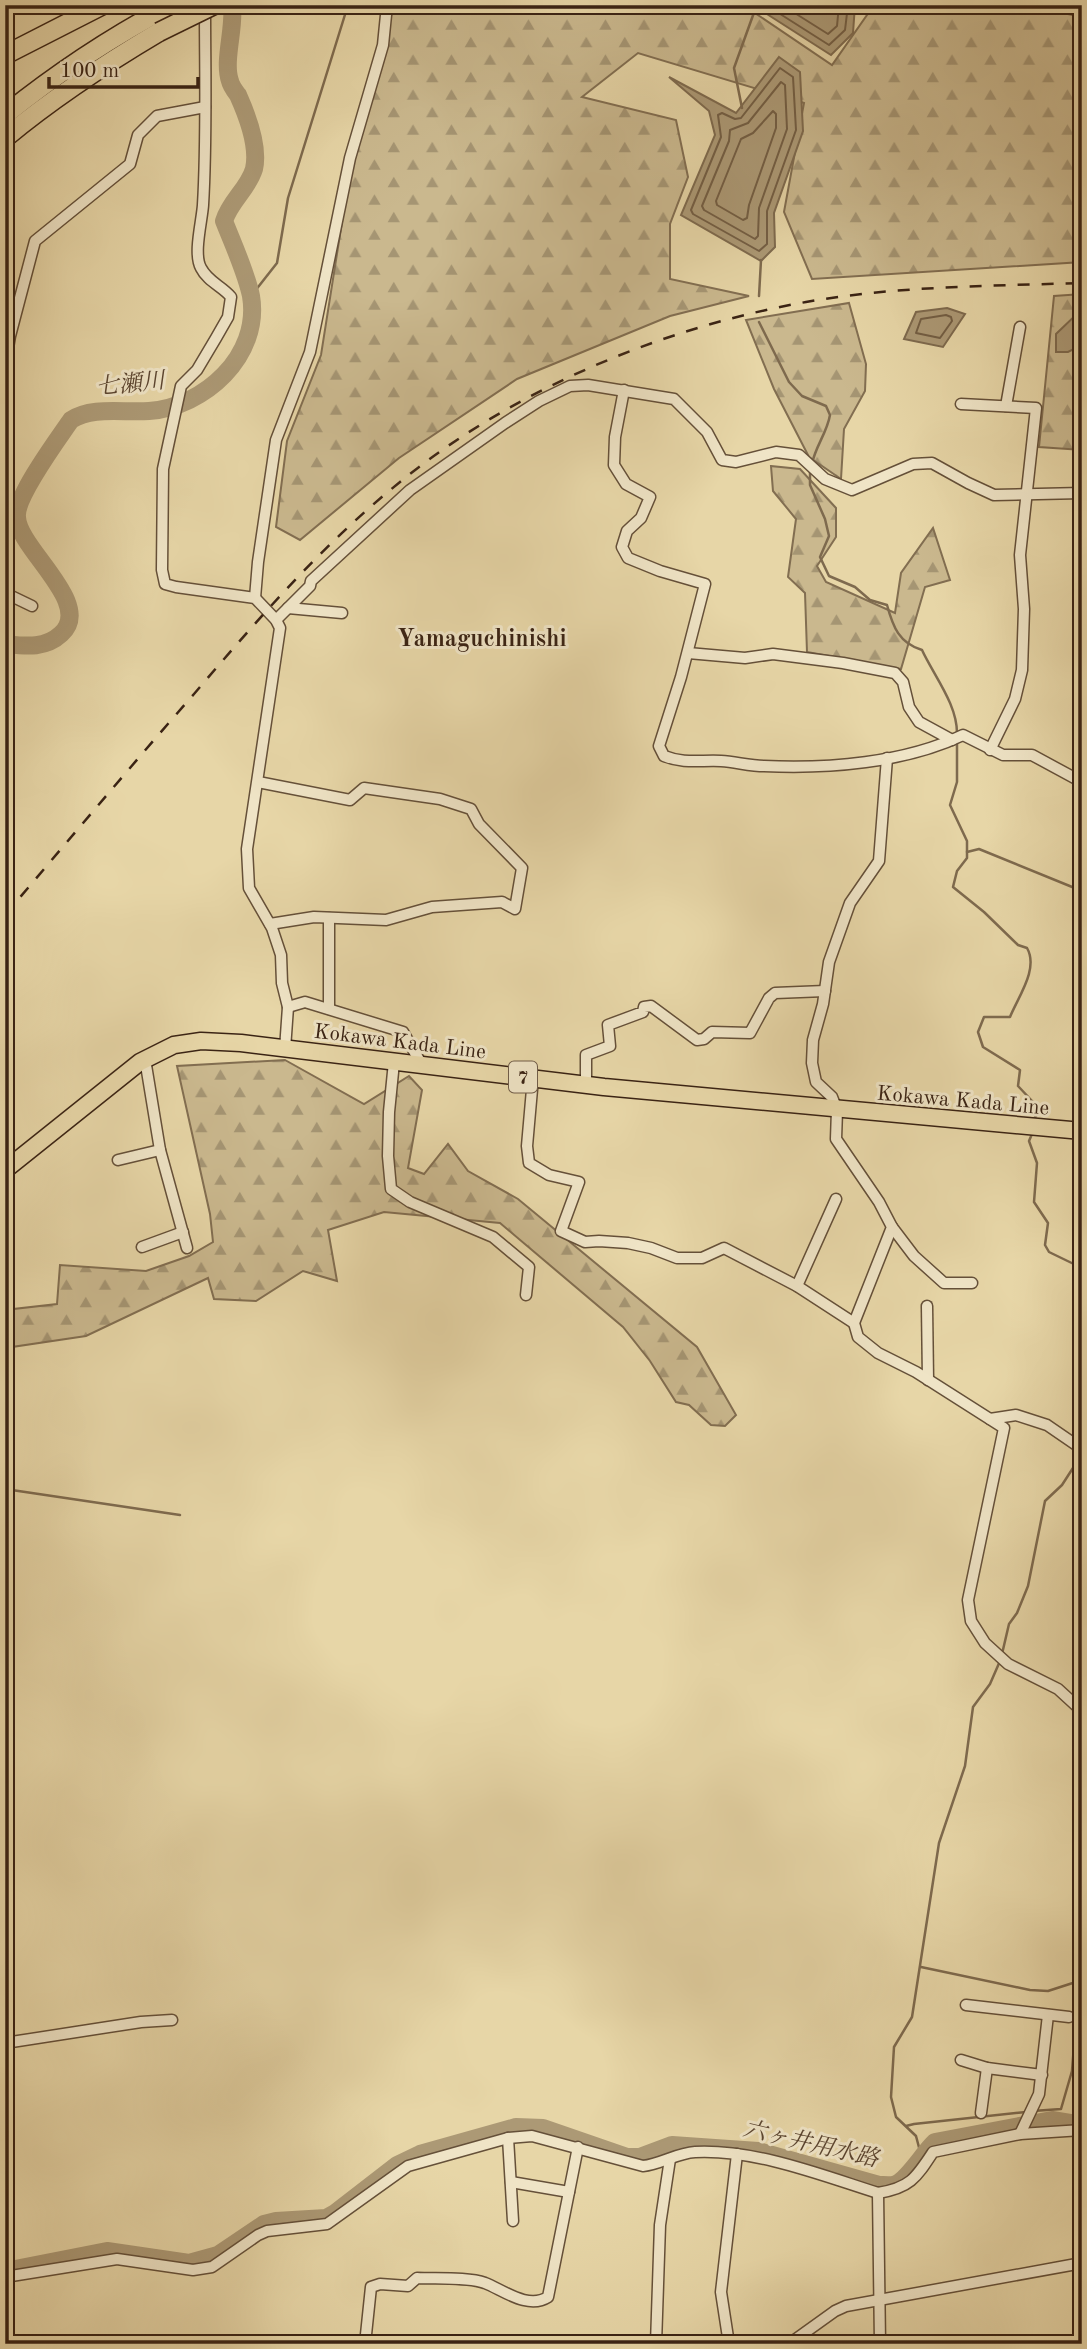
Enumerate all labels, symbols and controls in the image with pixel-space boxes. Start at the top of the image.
scale bar [49,46,198,90]
text: 100 m [60,61,119,82]
water label: 七瀬川 [94,367,169,400]
district label: Yamaguchinishi [397,628,567,652]
street label: Kokawa Kada Line [313,1022,487,1063]
road number: 7 [509,1062,537,1092]
street label: Kokawa Kada Line [876,1083,1050,1120]
water label: 六ヶ井用水路 [741,2116,883,2172]

